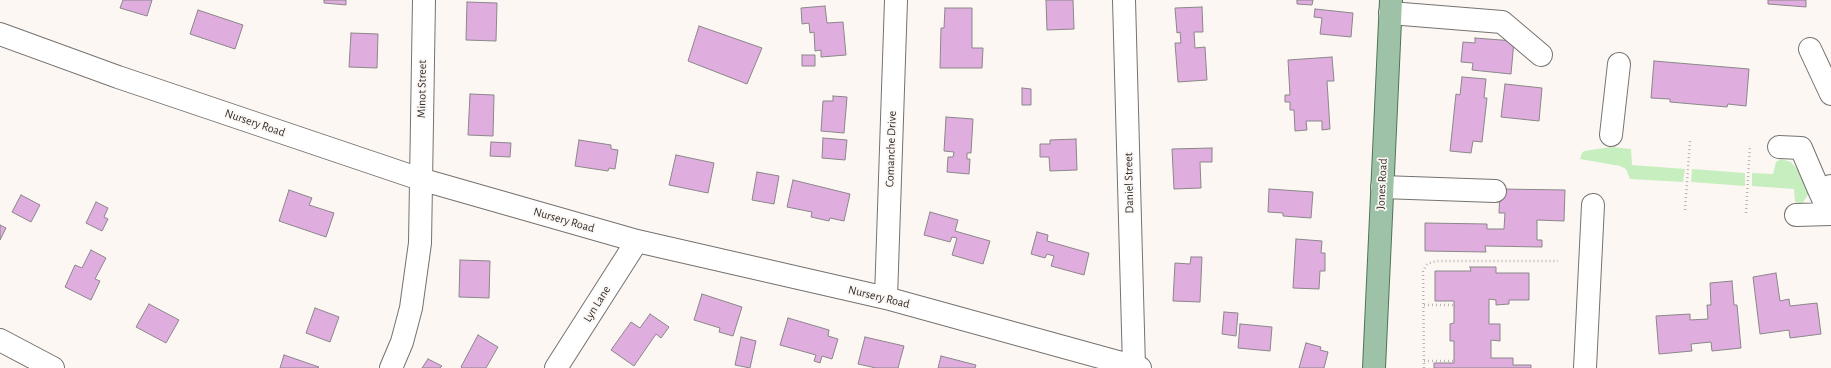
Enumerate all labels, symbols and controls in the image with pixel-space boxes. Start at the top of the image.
street label: Minot Street [414,60,430,118]
street label: Nursery Road [223,106,287,140]
street label: Comanche Drive [882,111,900,187]
street label: Daniel Street [1121,152,1137,214]
street label: Jones Road [1373,158,1391,210]
street label: Nursery Road [532,204,596,236]
street label: Nursery Road [847,282,911,312]
street label: Lyn Lane [580,283,614,325]

